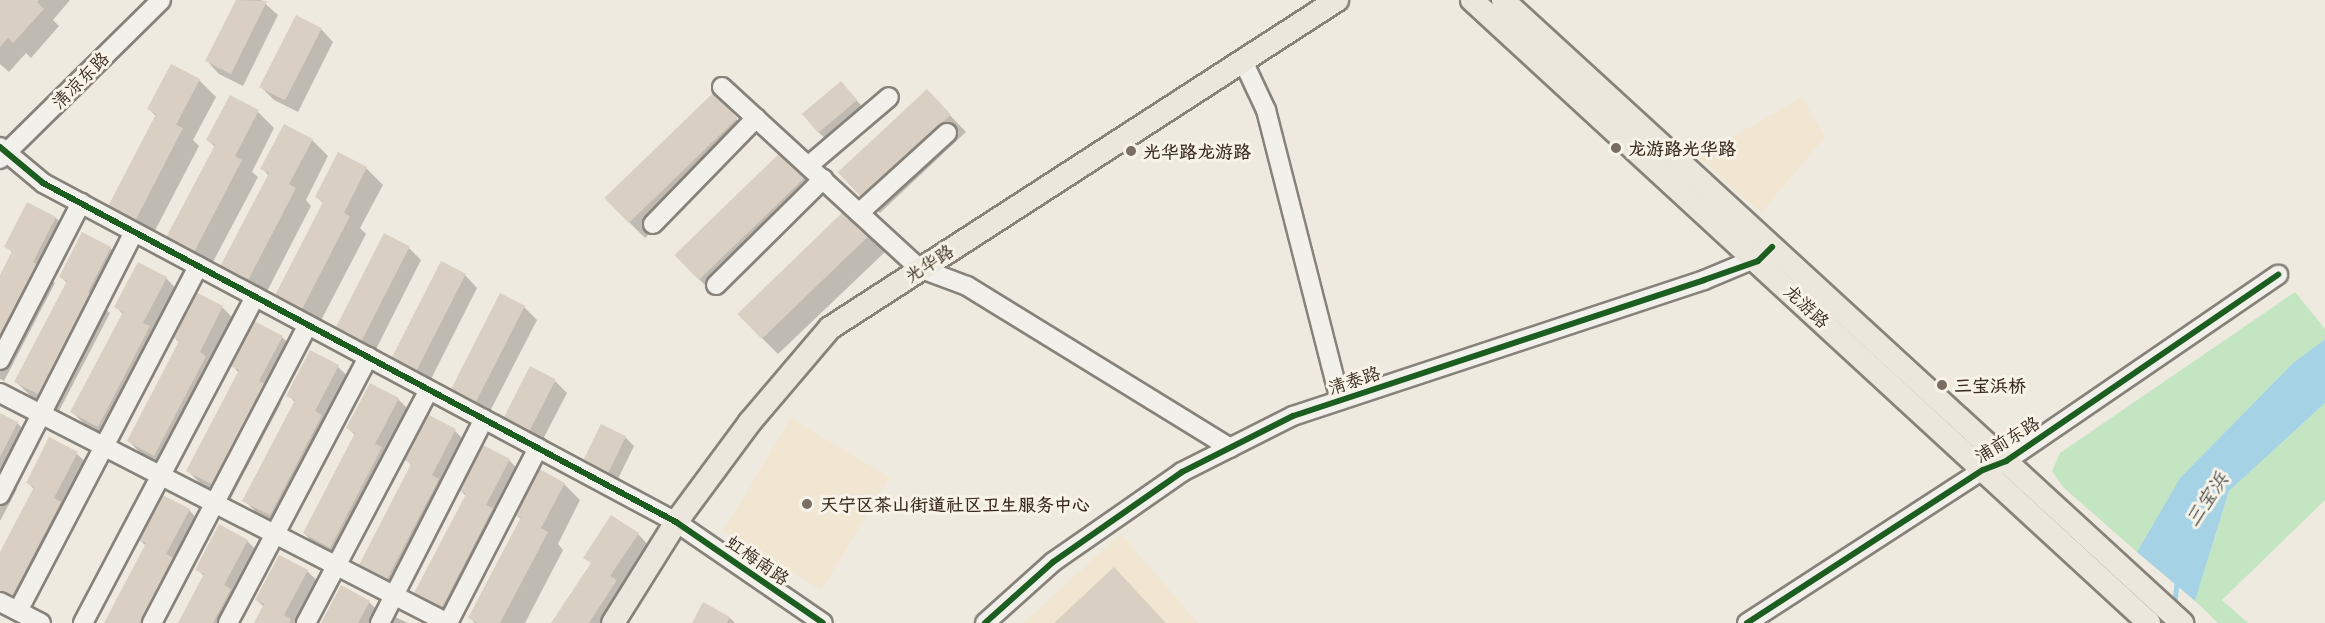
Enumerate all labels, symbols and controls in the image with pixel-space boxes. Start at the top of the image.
street label: 清凉东路 [47,47,113,113]
place label: 龙游路光华路 [1628,137,1736,159]
place label: 光华路龙游路 [1143,140,1251,162]
marker: 龙游路光华路 [1609,141,1623,155]
marker: 光华路龙游路 [1124,144,1138,158]
street label: 光华路 [900,239,958,287]
street label: 龙游路 [1780,280,1834,332]
street label: 清泰路 [1325,361,1383,399]
place label: 三宝浜桥 [1954,374,2026,396]
marker: 三宝浜桥 [1935,378,1949,392]
street label: 浦前东路 [1971,411,2043,467]
water label: 三宝浜 [2179,467,2233,531]
place label: 天宁区茶山街道社区卫生服务中心 [820,493,1090,515]
marker: 天宁区茶山街道社区卫生服务中心 [798,495,816,513]
street label: 虹梅南路 [722,531,794,589]

